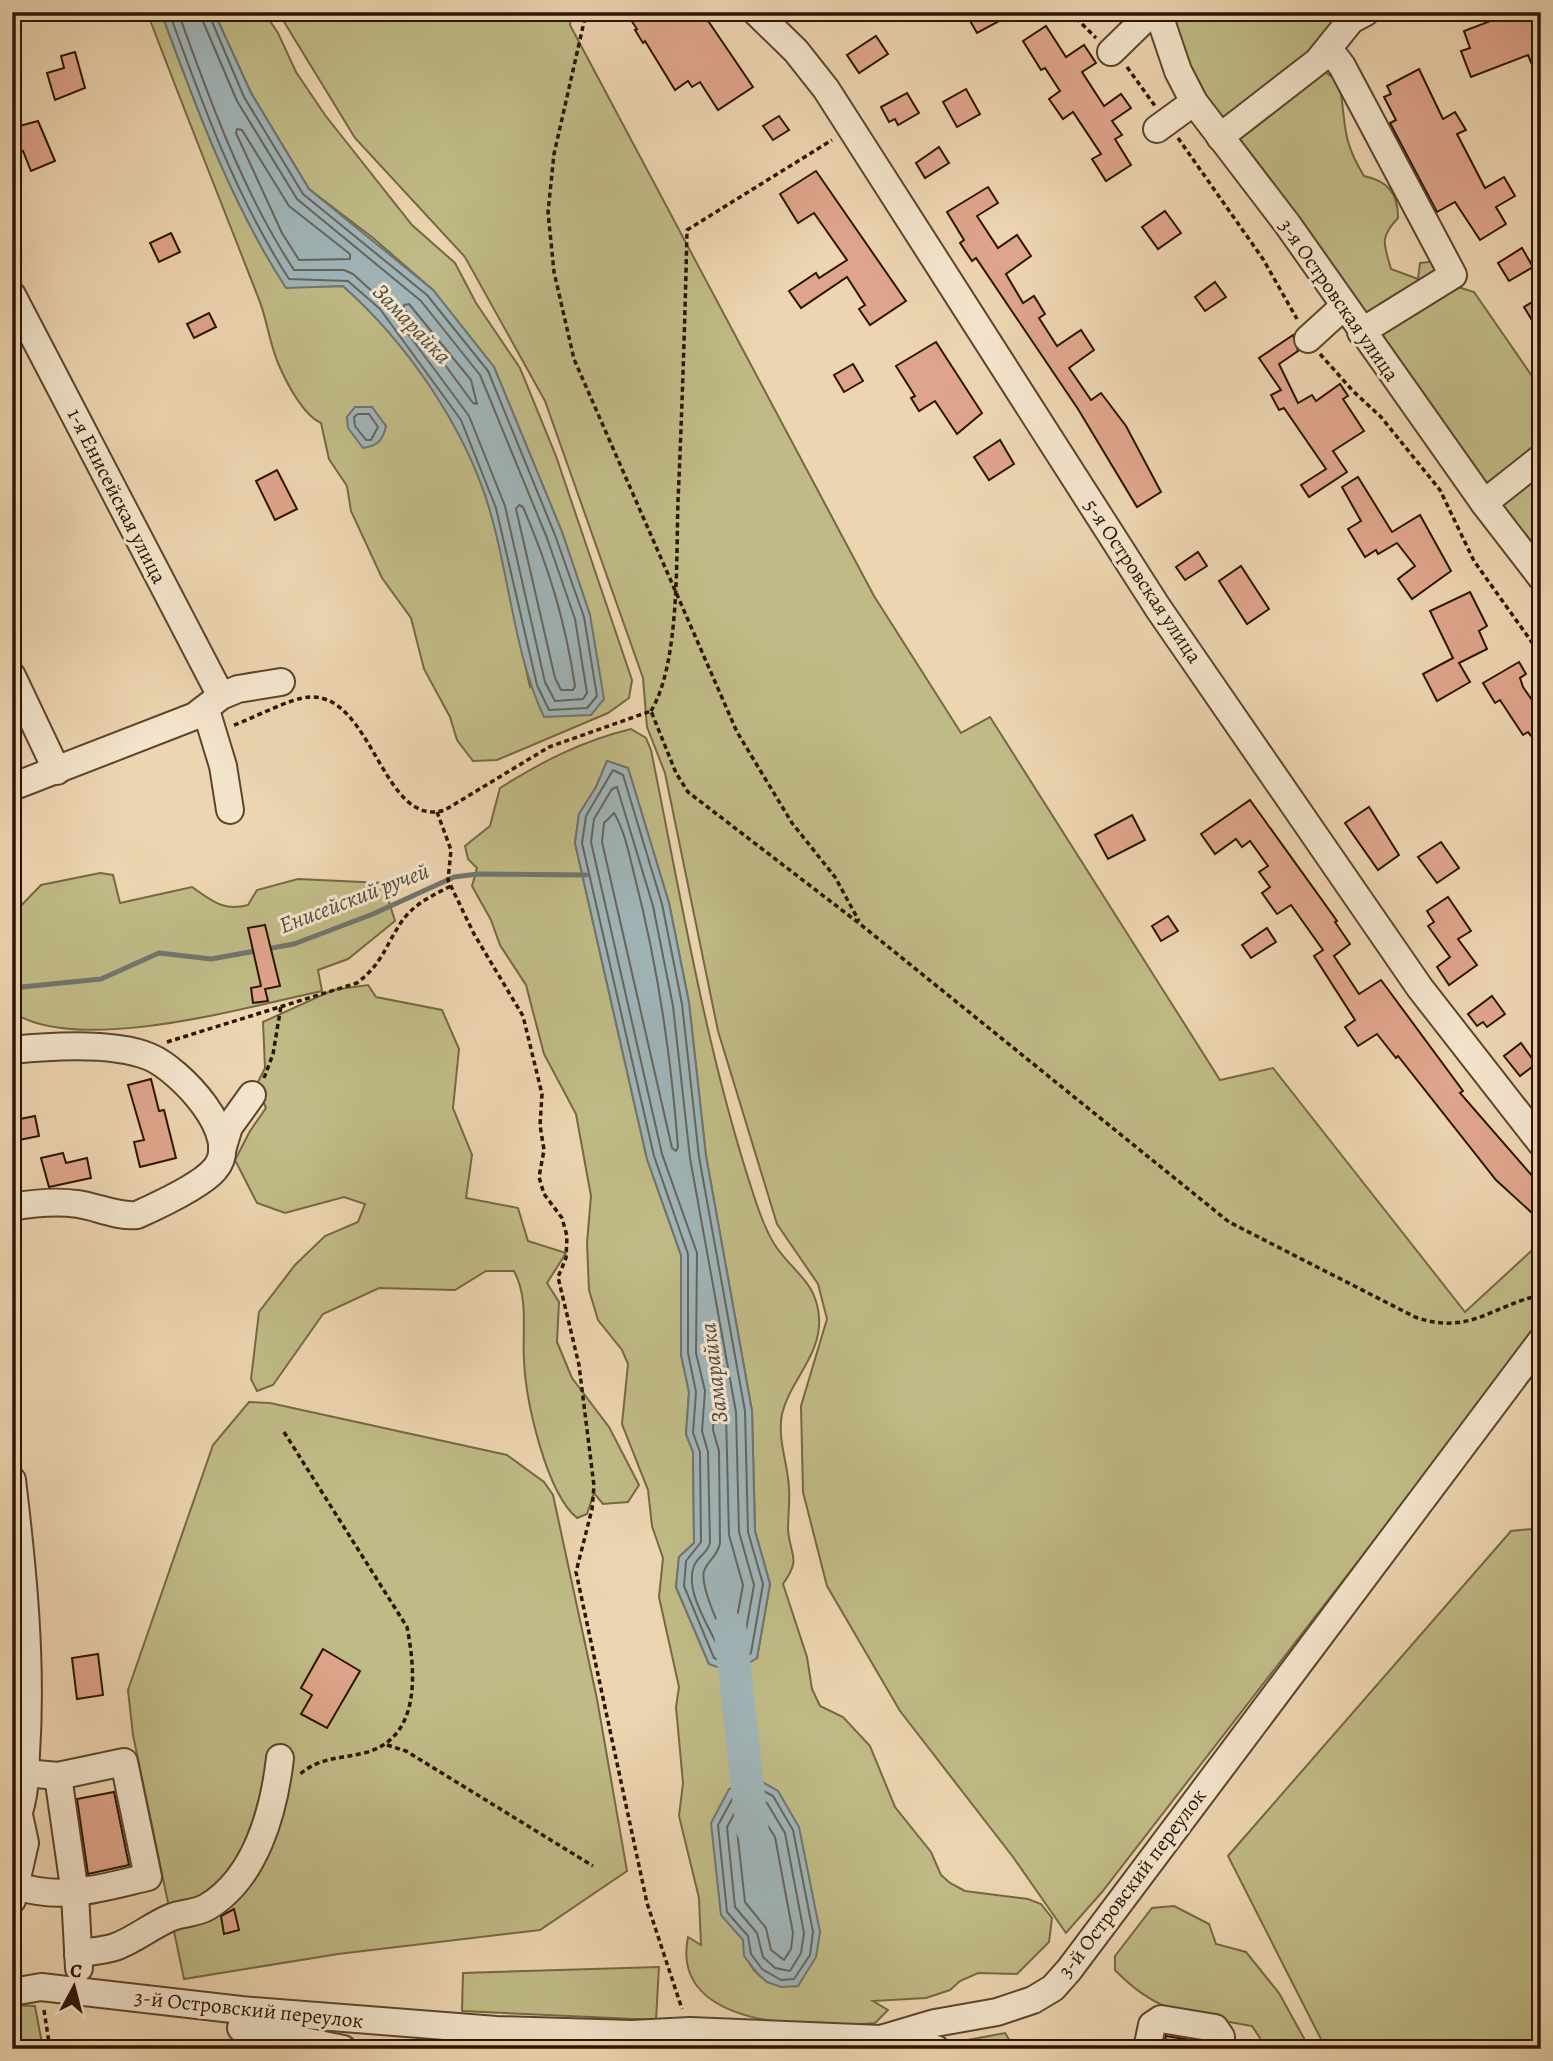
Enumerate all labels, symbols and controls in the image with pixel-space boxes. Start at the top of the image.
street label: 3-я Островская улица [1272,213,1406,387]
water label: Замарайка [366,277,458,371]
street label: 1-я Енисейская улица [61,404,173,589]
street label: 5-я Островская улица [1078,493,1209,669]
water label: Енисейский ручей [274,855,434,941]
water label: Замарайка [692,1321,736,1425]
street label: 3-й Островский переулок [1052,1783,1212,1983]
north arrow [38,1952,108,2022]
text: С [69,1958,83,1985]
street label: 3-й Островский переулок [133,1983,365,2035]

